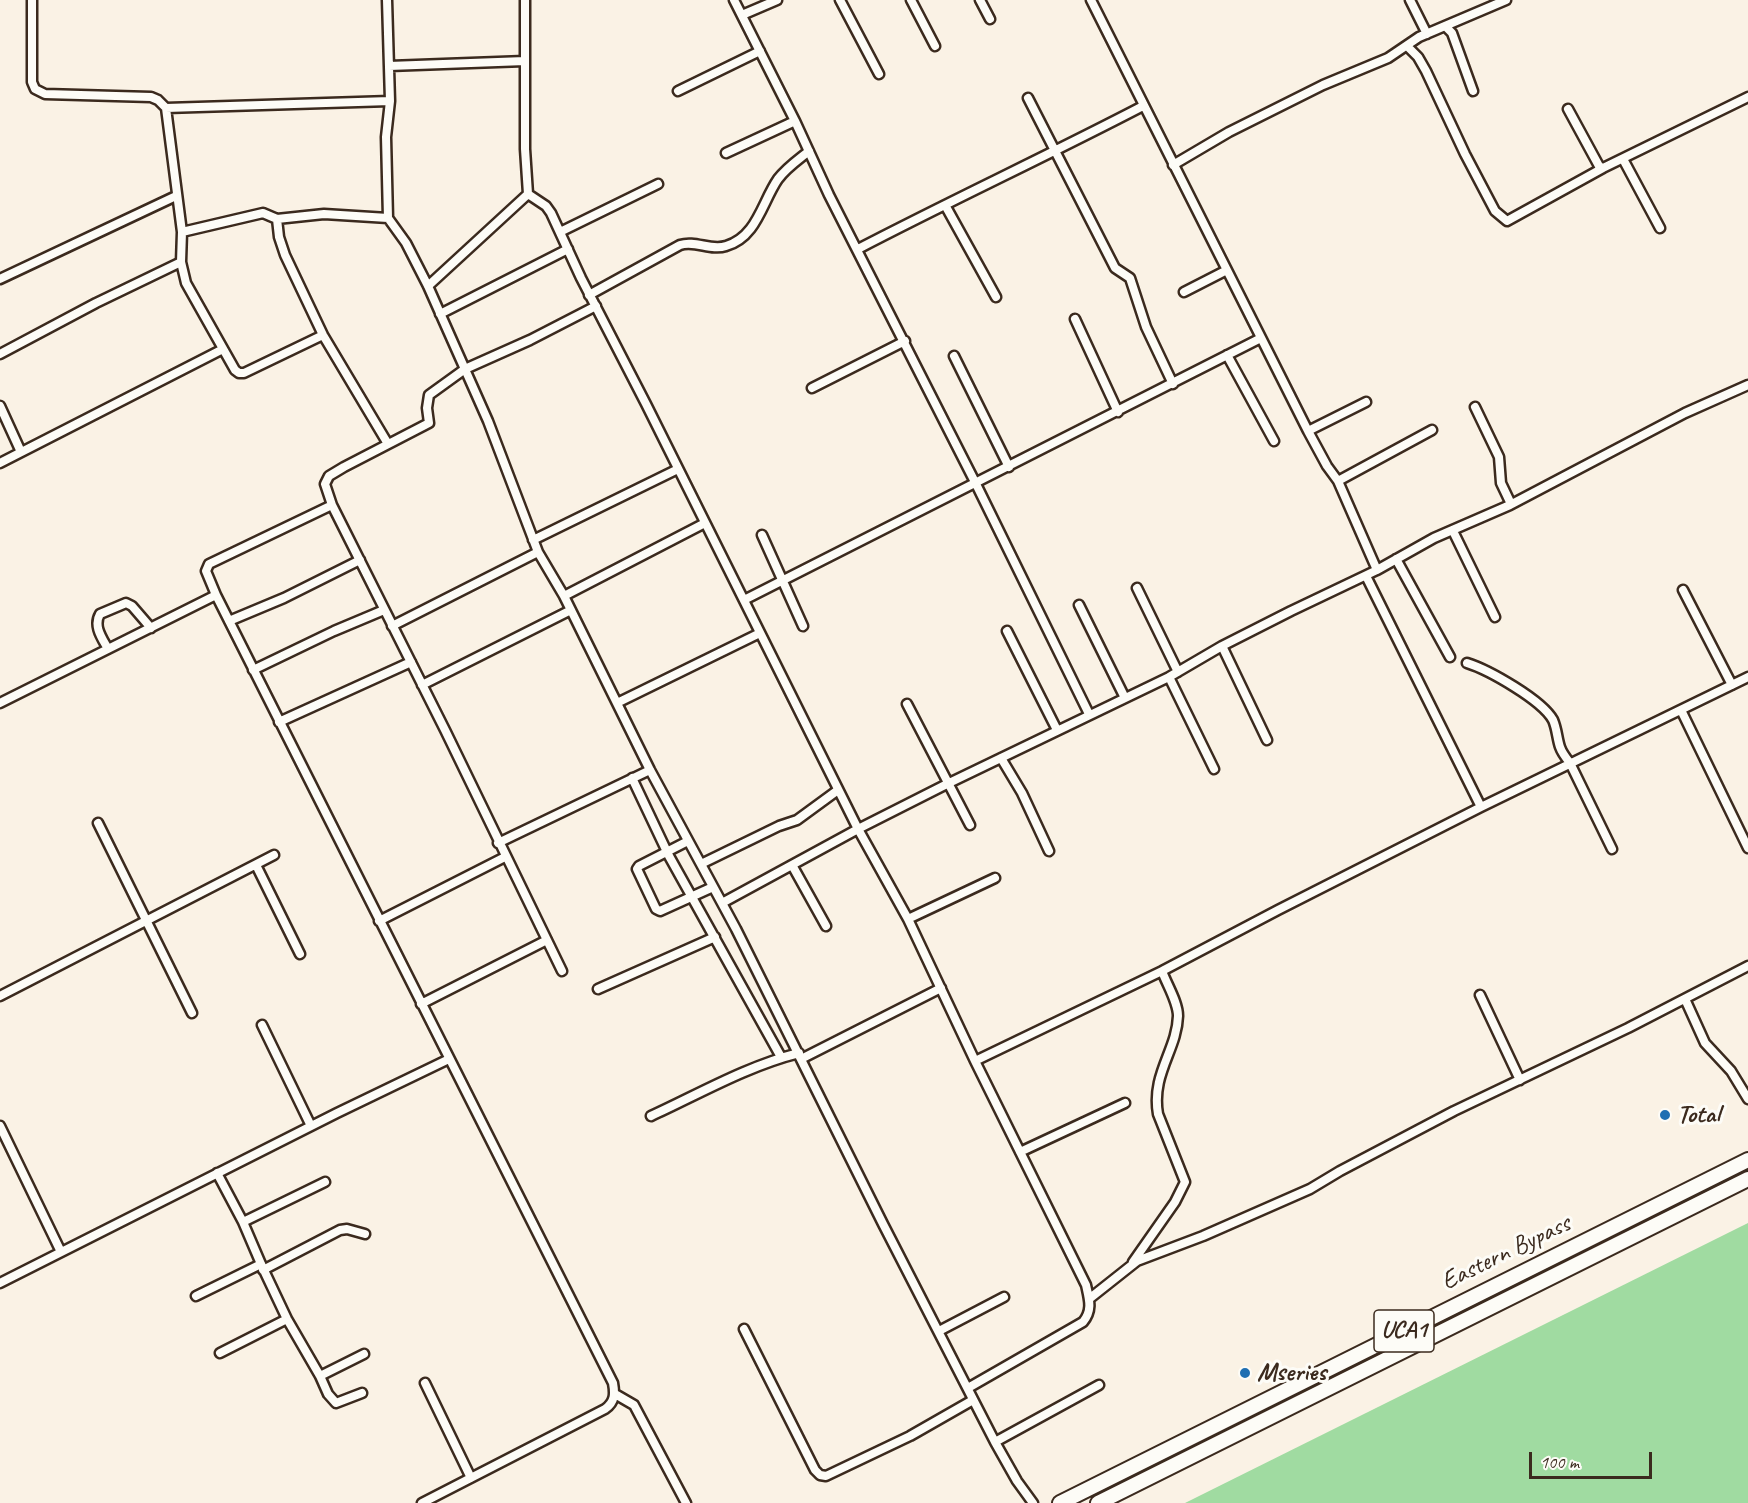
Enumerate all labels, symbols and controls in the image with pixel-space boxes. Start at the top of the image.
place label: Total [1677,1099,1720,1131]
marker: Total [1658,1108,1672,1122]
street label: Eastern Bypass [1436,1208,1576,1298]
road number: UCA1 [1374,1310,1434,1352]
place label: Mseries [1257,1357,1326,1389]
marker: Mseries [1238,1366,1252,1380]
scale bar [1532,1440,1655,1478]
text: 100 m [1540,1451,1579,1473]

